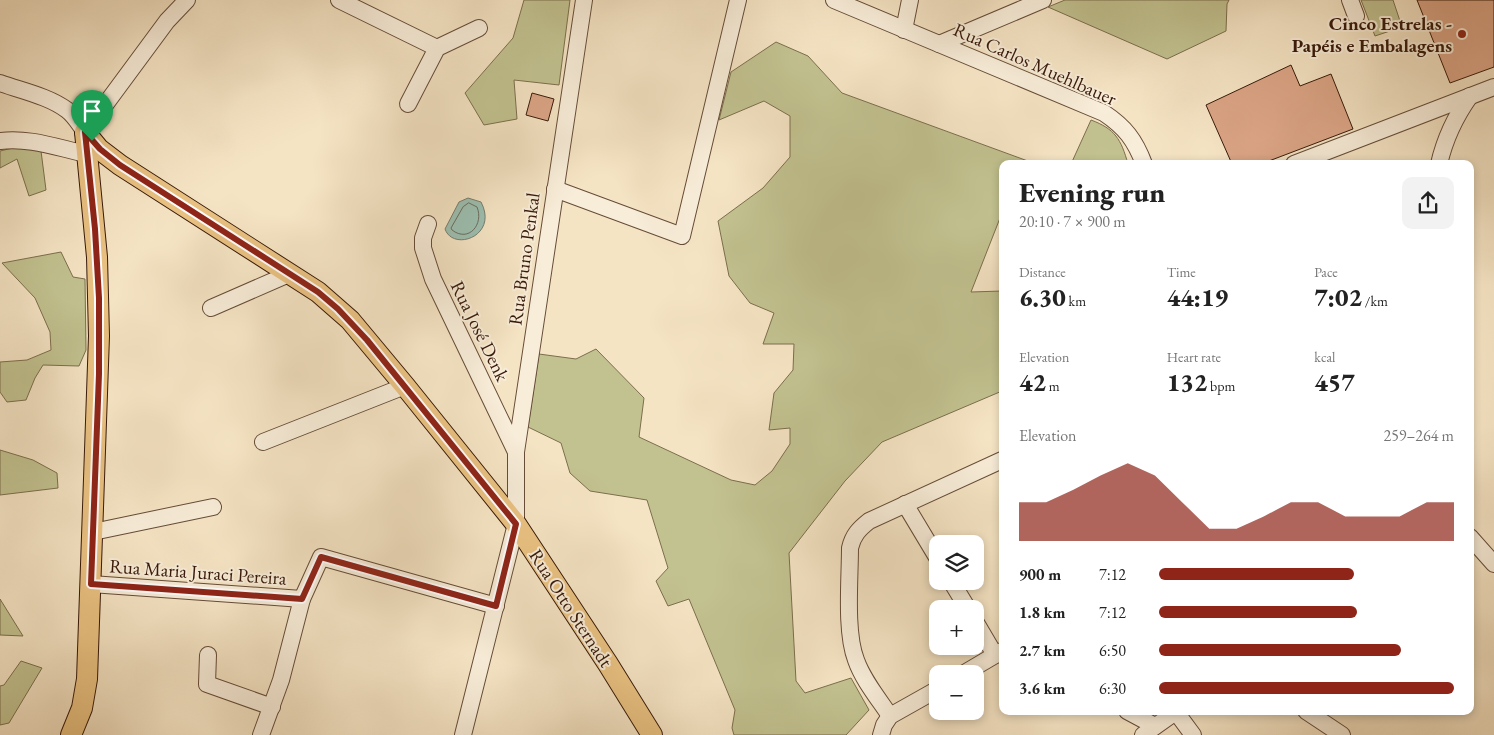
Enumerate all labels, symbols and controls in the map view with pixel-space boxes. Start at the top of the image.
place label: Cinco Estrelas - Papéis e Embalagens [1292,11,1452,58]
street label: Rua Carlos Muehlbauer [950,17,1121,111]
marker: Cinco Estrelas - Papéis e Embalagens [1456,28,1468,40]
pin [71,90,113,141]
icon: arrive [78,97,106,125]
text: Evening run [1019,174,1165,210]
button: share [1402,177,1454,229]
street label: Rua Bruno Penkal [502,191,546,327]
text: 20:10 · 7 × 900 m [1019,211,1126,232]
text: Distance [1019,263,1066,281]
text: Time [1167,263,1196,281]
text: Pace [1314,263,1338,281]
street label: Rua José Denk [445,277,516,386]
text: 6.30 [1019,281,1066,313]
text: 44:19 [1167,281,1228,313]
text: 7:02 [1314,281,1362,313]
text: km [1066,292,1086,310]
text: /km [1362,292,1388,310]
text: Elevation [1019,348,1069,366]
text: Heart rate [1167,348,1221,366]
text: kcal [1314,348,1335,366]
text: 42 [1019,366,1046,398]
text: 132 [1167,366,1207,398]
text: 457 [1314,366,1355,398]
text: m [1046,377,1060,395]
text: bpm [1207,377,1235,395]
text: Elevation [1019,425,1077,446]
text: 259–264 m [1383,425,1454,446]
map controls [929,535,984,720]
button: layers [929,535,984,590]
street label: Rua Otto Sternadt [523,544,619,672]
street label: Rua Maria Juraci Pereira [109,553,288,591]
text: 900 m [1019,564,1061,585]
text: 7:12 [1099,564,1126,585]
button: + [929,600,984,655]
text: 1.8 km [1019,602,1065,623]
text: 7:12 [1099,602,1126,623]
text: 2.7 km [1019,640,1065,661]
text: 6:50 [1099,640,1126,661]
button: − [929,665,984,720]
text: 3.6 km [1019,678,1065,699]
text: 6:30 [1099,678,1126,699]

